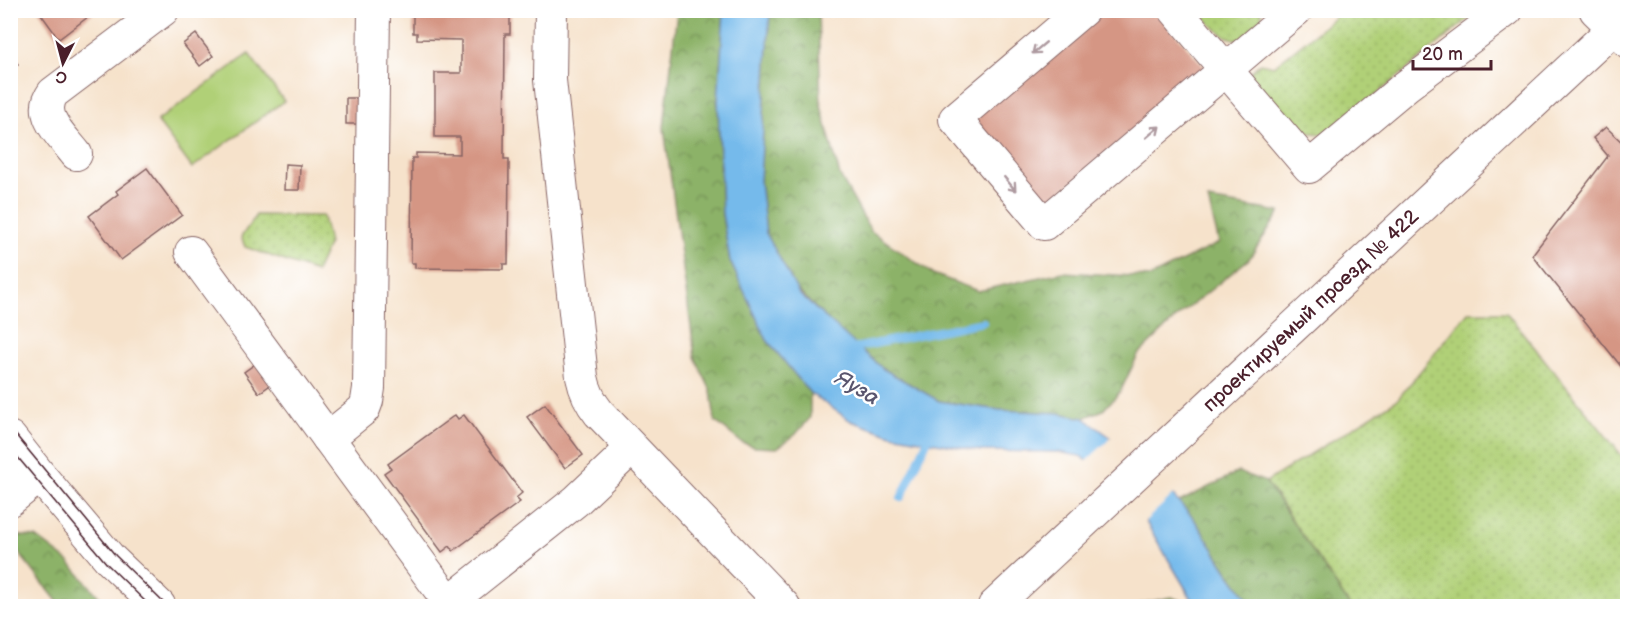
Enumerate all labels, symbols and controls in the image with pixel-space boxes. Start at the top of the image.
north arrow [33,33,93,93]
scale bar [1413,33,1491,71]
one-way arrow [1031,42,1047,55]
text: 20 m [1422,44,1463,65]
text: С [55,66,68,86]
one-way arrow [1145,125,1160,139]
one-way arrow [1003,176,1017,191]
street label: проектируемый проезд № 422 [1198,205,1424,417]
water label: Яуза [830,365,884,411]

